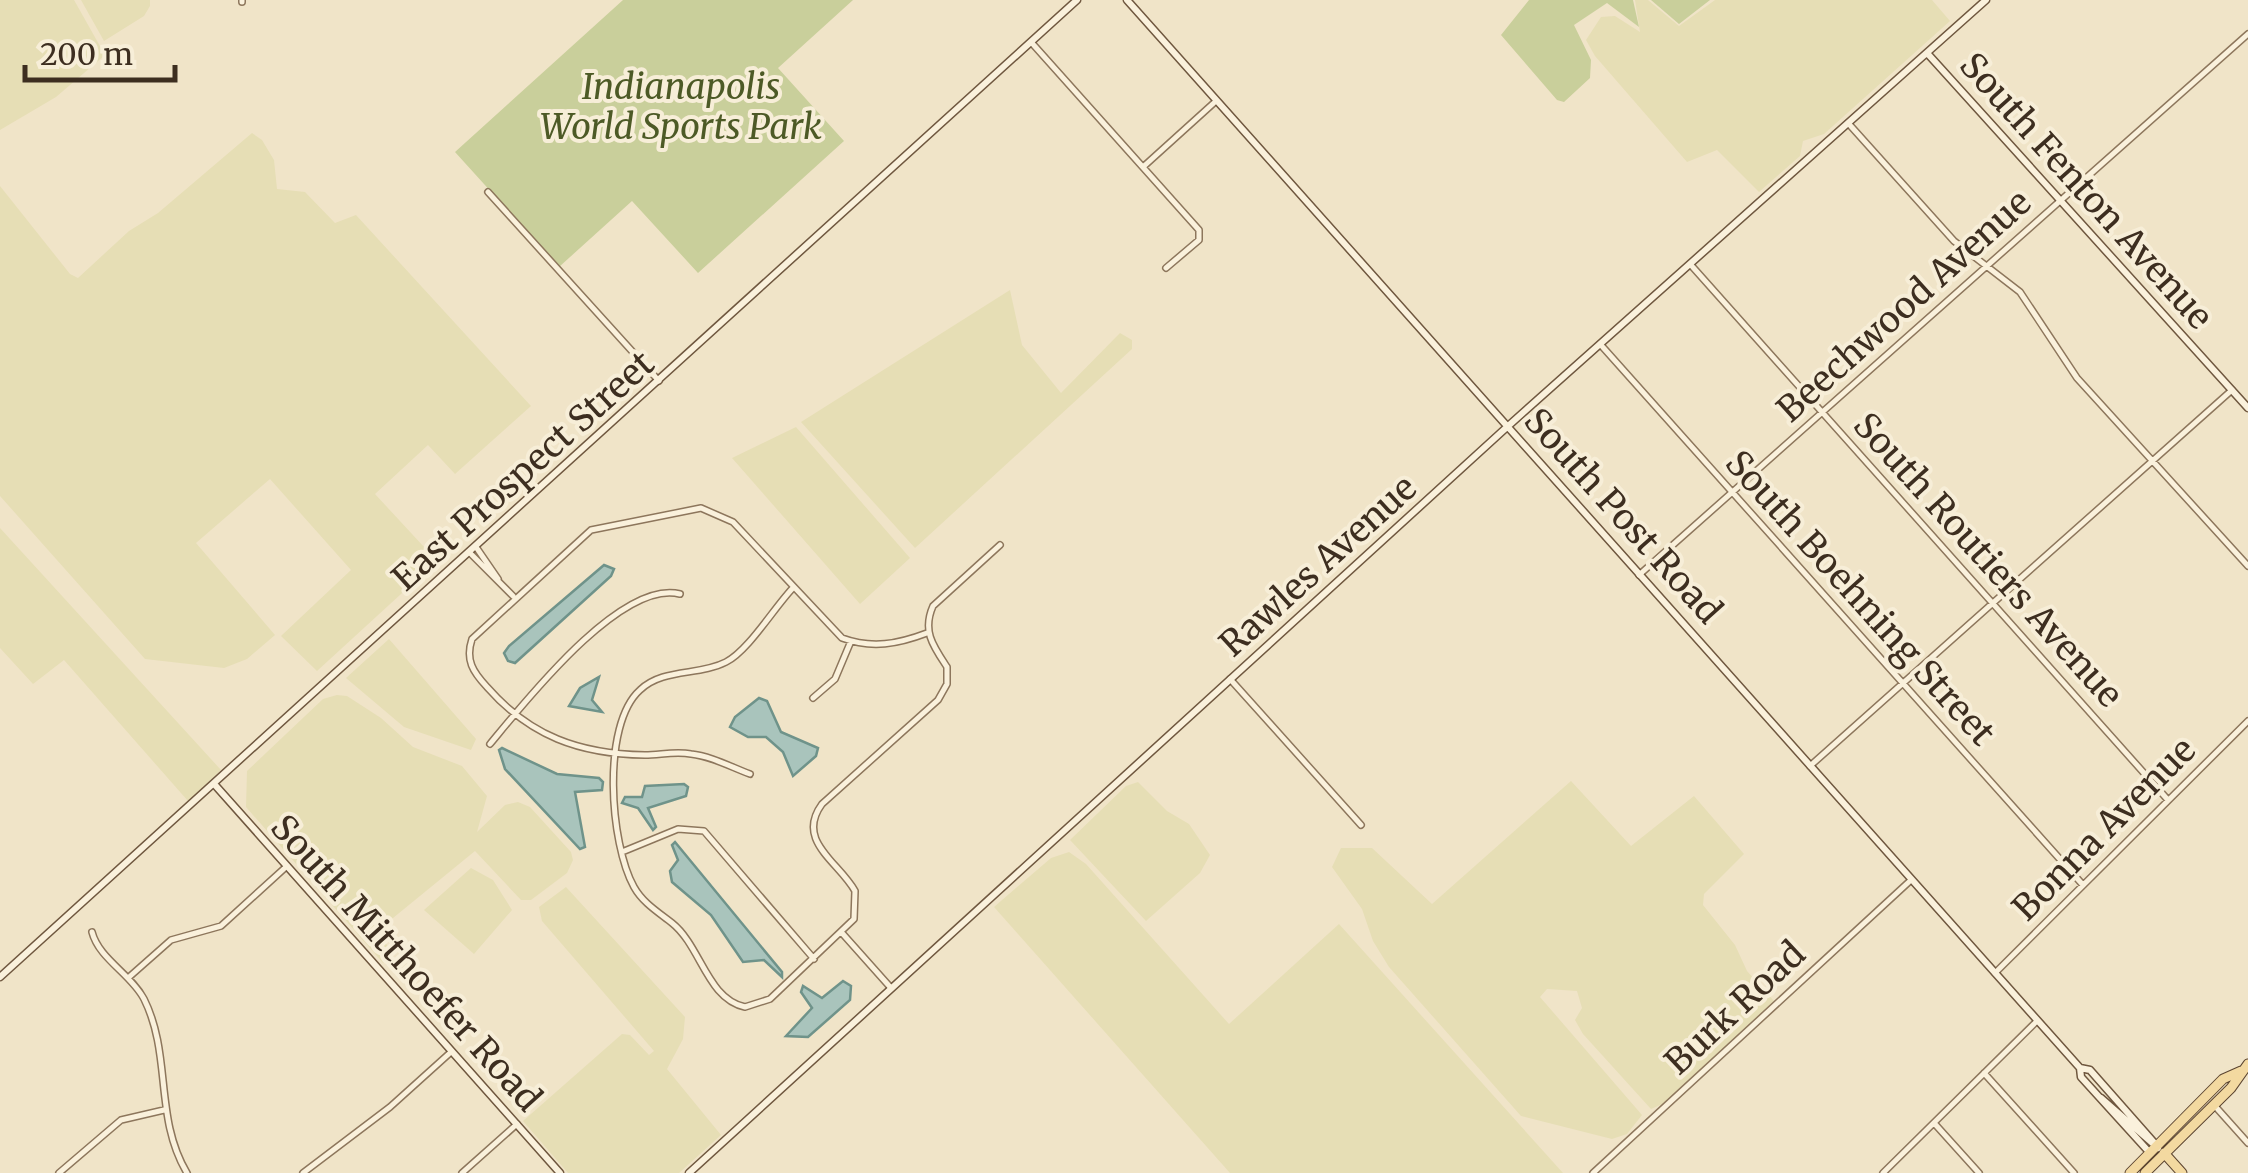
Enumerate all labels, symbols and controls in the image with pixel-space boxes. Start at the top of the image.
scale bar [25,20,175,82]
text: 200 m [40,35,133,73]
street label: South Fenton Avenue [1950,44,2222,338]
park label: Indianapolis World Sports Park [540,65,822,149]
street label: Beechwood Avenue [1768,181,2040,431]
street label: East Prospect Street [383,342,663,600]
street label: South Post Road [1515,399,1731,633]
street label: South Routiers Avenue [1844,404,2132,716]
street label: South Boehning Street [1716,441,2004,755]
street label: Rawles Avenue [1210,466,1426,666]
street label: Bonna Avenue [2003,728,2205,930]
street label: South Mitthoefer Road [261,806,551,1120]
street label: Burk Road [1656,932,1814,1084]

